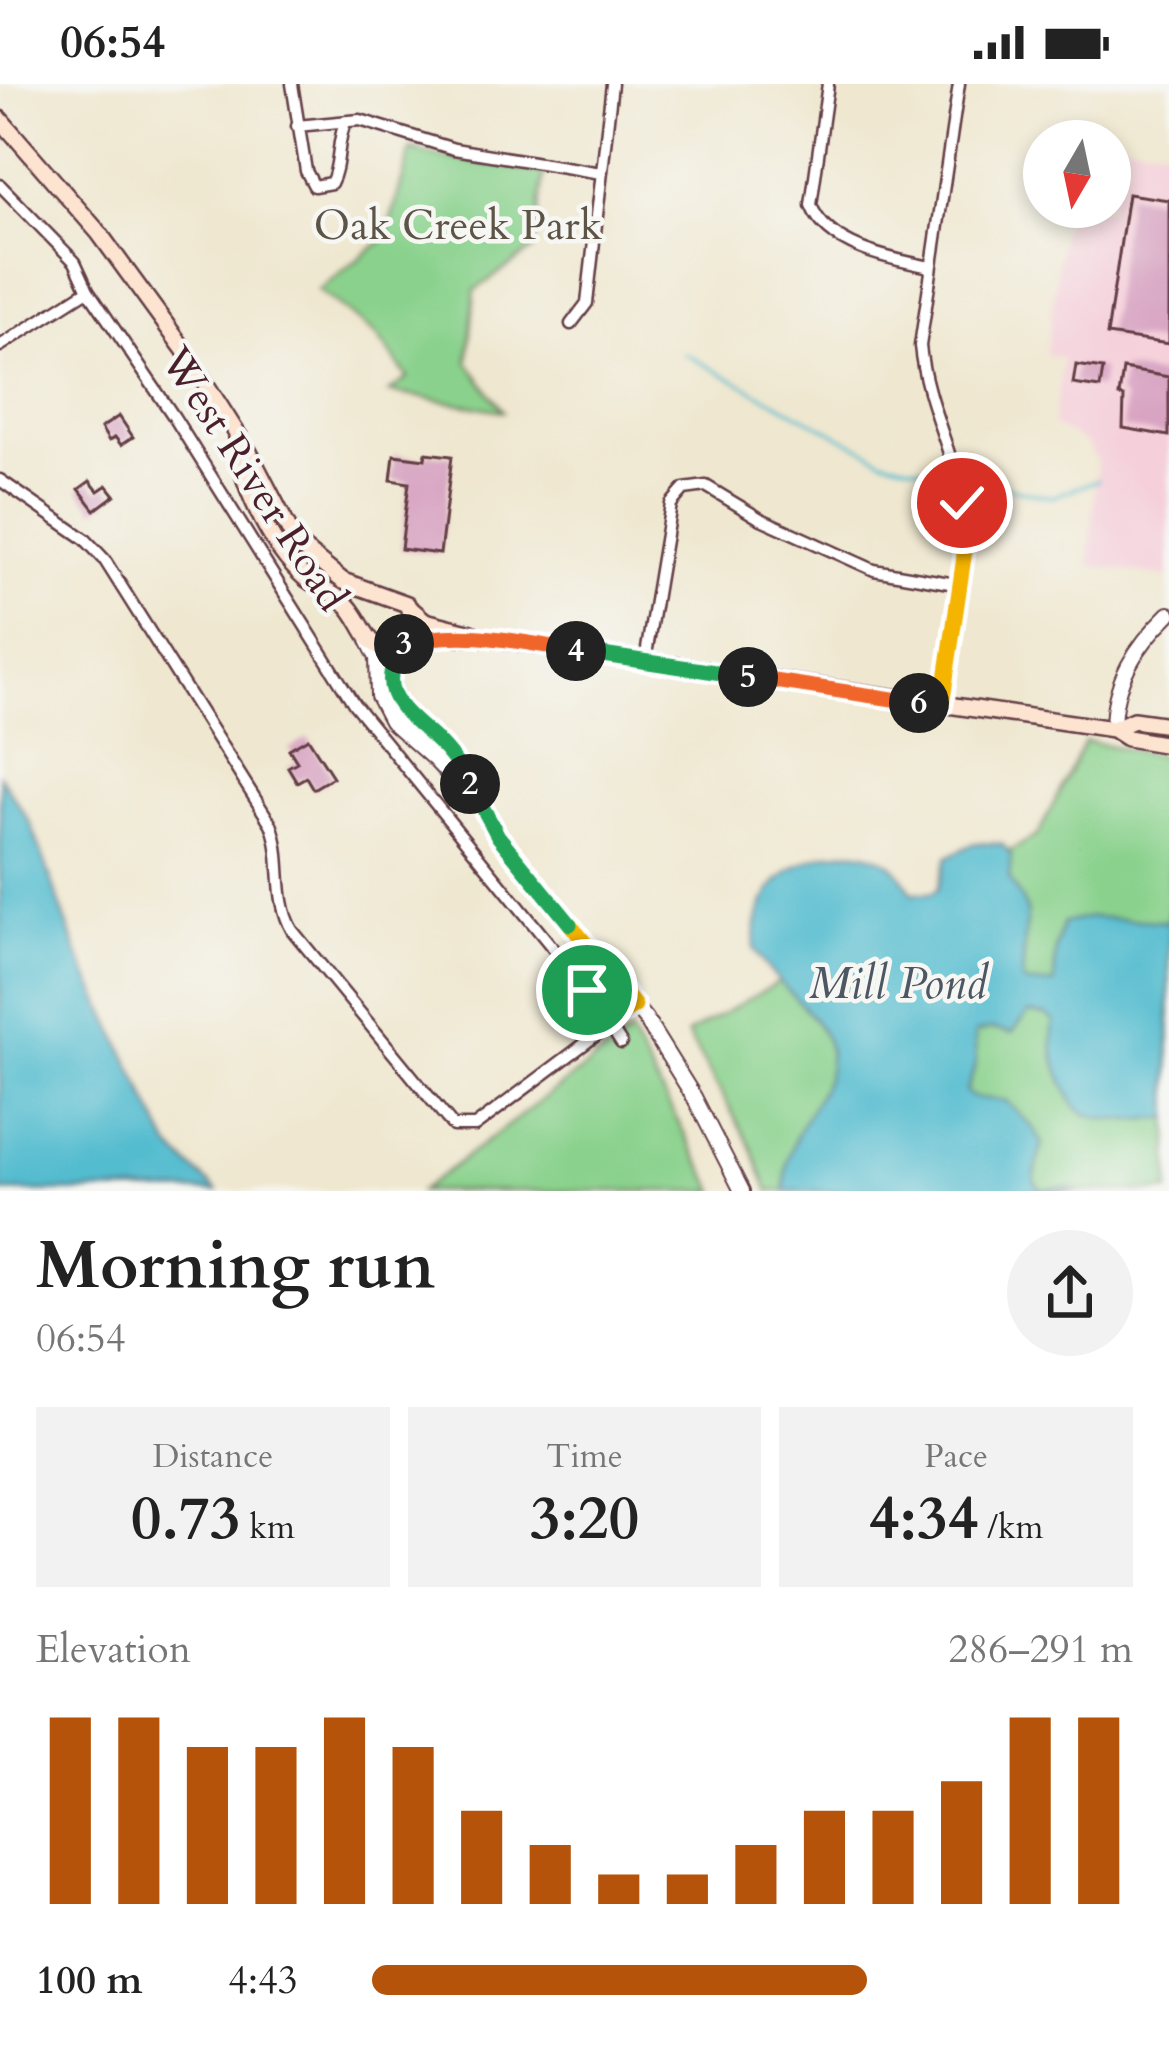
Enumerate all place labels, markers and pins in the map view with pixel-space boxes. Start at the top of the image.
pin [911,452,1013,554]
pin: 3 [374,614,434,674]
pin: 4 [546,621,606,681]
pin: 5 [718,647,778,707]
pin: 6 [889,673,949,733]
pin: 2 [440,754,500,814]
pin [536,939,638,1041]

